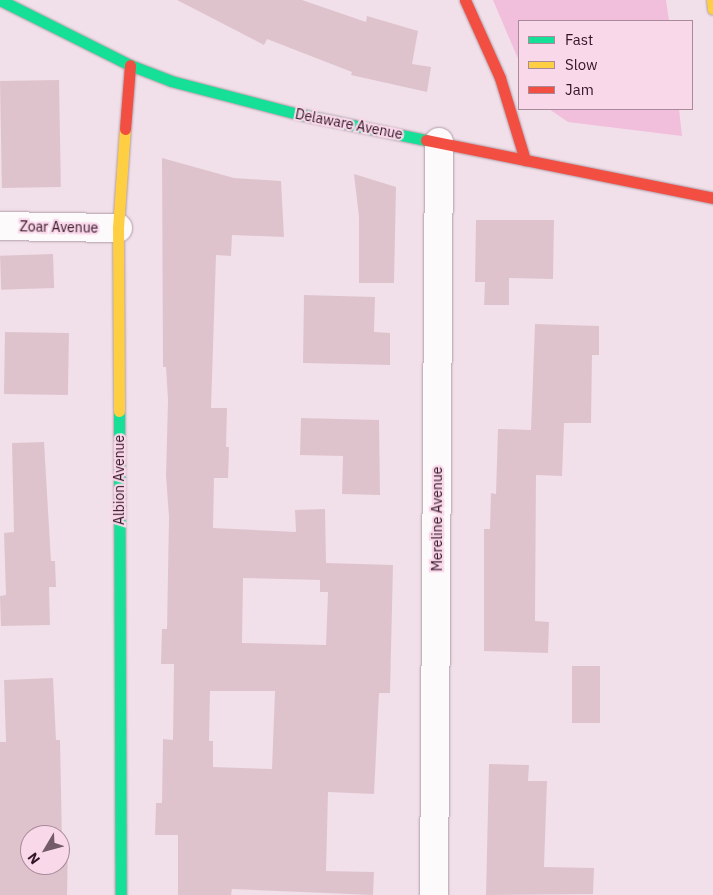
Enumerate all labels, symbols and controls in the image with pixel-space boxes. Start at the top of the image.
legend [518,20,693,110]
text: Fast [565,30,593,49]
text: Slow [565,55,598,74]
text: Jam [565,80,594,99]
street label: Delaware Avenue [294,105,404,143]
street label: Zoar Avenue [20,218,98,236]
street label: Albion Avenue [111,435,127,525]
street label: Mereline Avenue [429,467,445,571]
north arrow [20,825,70,875]
text: N [24,849,44,868]

